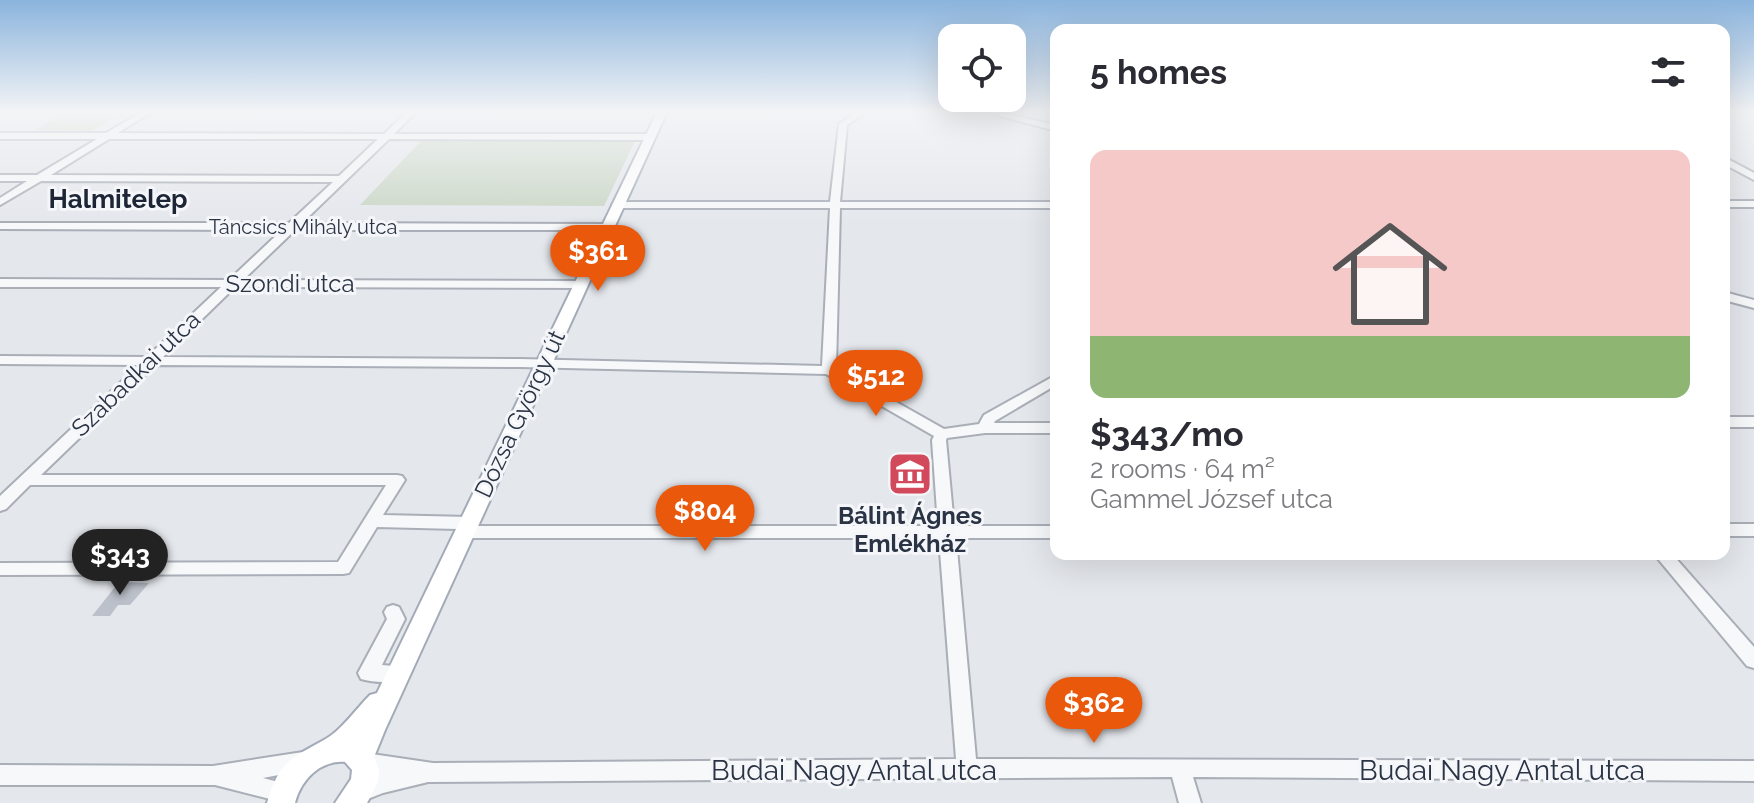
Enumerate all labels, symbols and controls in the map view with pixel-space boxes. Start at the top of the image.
map controls [938,24,1026,112]
button: locate [938,24,1026,112]
icon: filters [1646,50,1690,94]
text: 5 homes [1090,52,1227,92]
district label: Halmitelep [49,184,187,214]
icon: home [1318,202,1462,346]
street label: Táncsics Mihály utca [209,215,397,239]
pin: $361 [551,225,645,293]
text: $361 [568,236,628,266]
street label: Szondi utca [225,269,355,298]
street label: Szabadkai utca [65,305,206,442]
street label: Dózsa György út [468,326,571,502]
pin: $512 [829,350,923,418]
text: $512 [847,361,905,391]
text: $343/mo [1090,414,1244,454]
museum icon: Bálint Ágnes Emlékház [886,450,934,498]
text: 2 rooms · 64 m² [1090,454,1275,484]
text: Gammel József utca [1090,484,1333,514]
pin: $804 [658,485,752,553]
text: $804 [674,496,737,526]
place label: Bálint Ágnes Emlékház [838,501,982,558]
pin: $343 [73,529,167,597]
text: $343 [90,540,150,570]
pin: $362 [1047,677,1141,745]
text: $362 [1063,688,1125,718]
street label: Budai Nagy Antal utca [711,754,997,787]
street label: Budai Nagy Antal utca [1359,754,1645,787]

